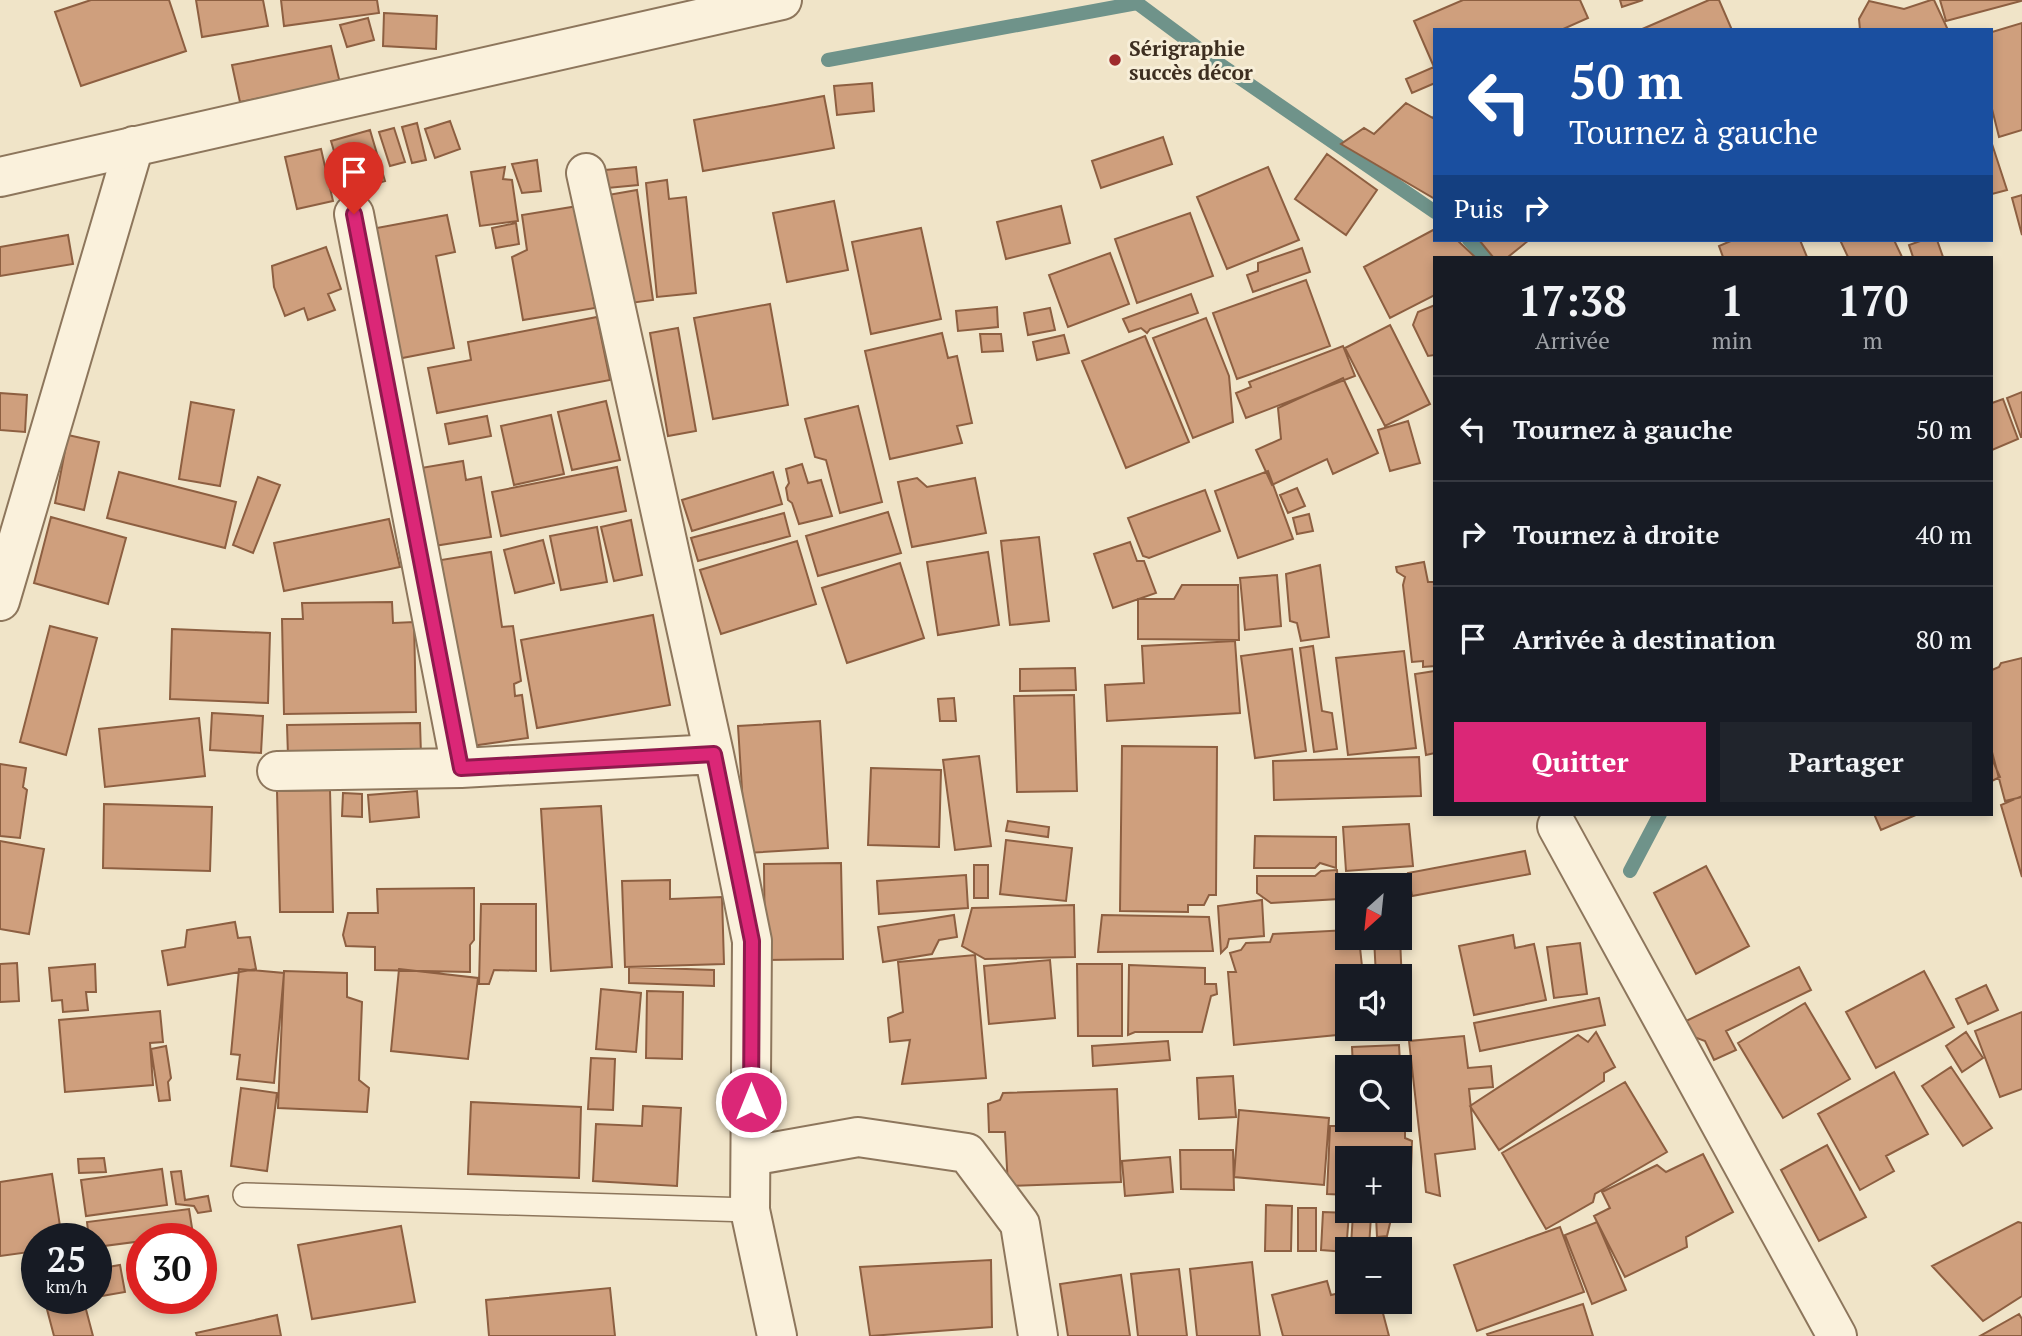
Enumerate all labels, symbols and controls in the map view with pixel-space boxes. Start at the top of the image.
place label: Sérigraphie succès décor [1129,34,1253,86]
text: 50 m [1569,48,1683,113]
marker: Sérigraphie succès décor [1107,52,1123,68]
icon: left [1454,56,1545,147]
text: Tournez à gauche [1569,111,1818,153]
pin [324,142,384,214]
icon: arrive [335,153,373,191]
icon: right [1517,189,1555,227]
text: Puis [1454,191,1503,225]
text: 17:38 [1518,272,1627,328]
text: 1 [1720,272,1744,328]
text: 170 [1837,272,1908,328]
text: Arrivée [1535,325,1610,356]
text: min [1712,325,1752,356]
text: m [1863,325,1883,356]
icon: left [1454,410,1492,448]
text: Tournez à gauche [1513,412,1733,446]
text: 50 m [1916,412,1972,446]
icon: right [1454,515,1492,553]
text: Tournez à droite [1513,517,1719,551]
text: 40 m [1916,517,1972,551]
icon: arrive [1454,620,1492,658]
text: Arrivée à destination [1513,622,1776,656]
text: 80 m [1916,622,1972,656]
button: Quitter [1454,722,1706,802]
button: Partager [1720,722,1972,802]
north arrow [1335,873,1412,950]
map controls [1335,873,1412,1314]
button: sound [1335,964,1412,1041]
button: search [1335,1055,1412,1132]
position arrow [714,1065,788,1139]
button: + [1335,1146,1412,1223]
speed limit sign: 30 [126,1223,217,1314]
text: 25 [47,1236,86,1282]
button: − [1335,1237,1412,1314]
text: km/h [46,1274,87,1298]

